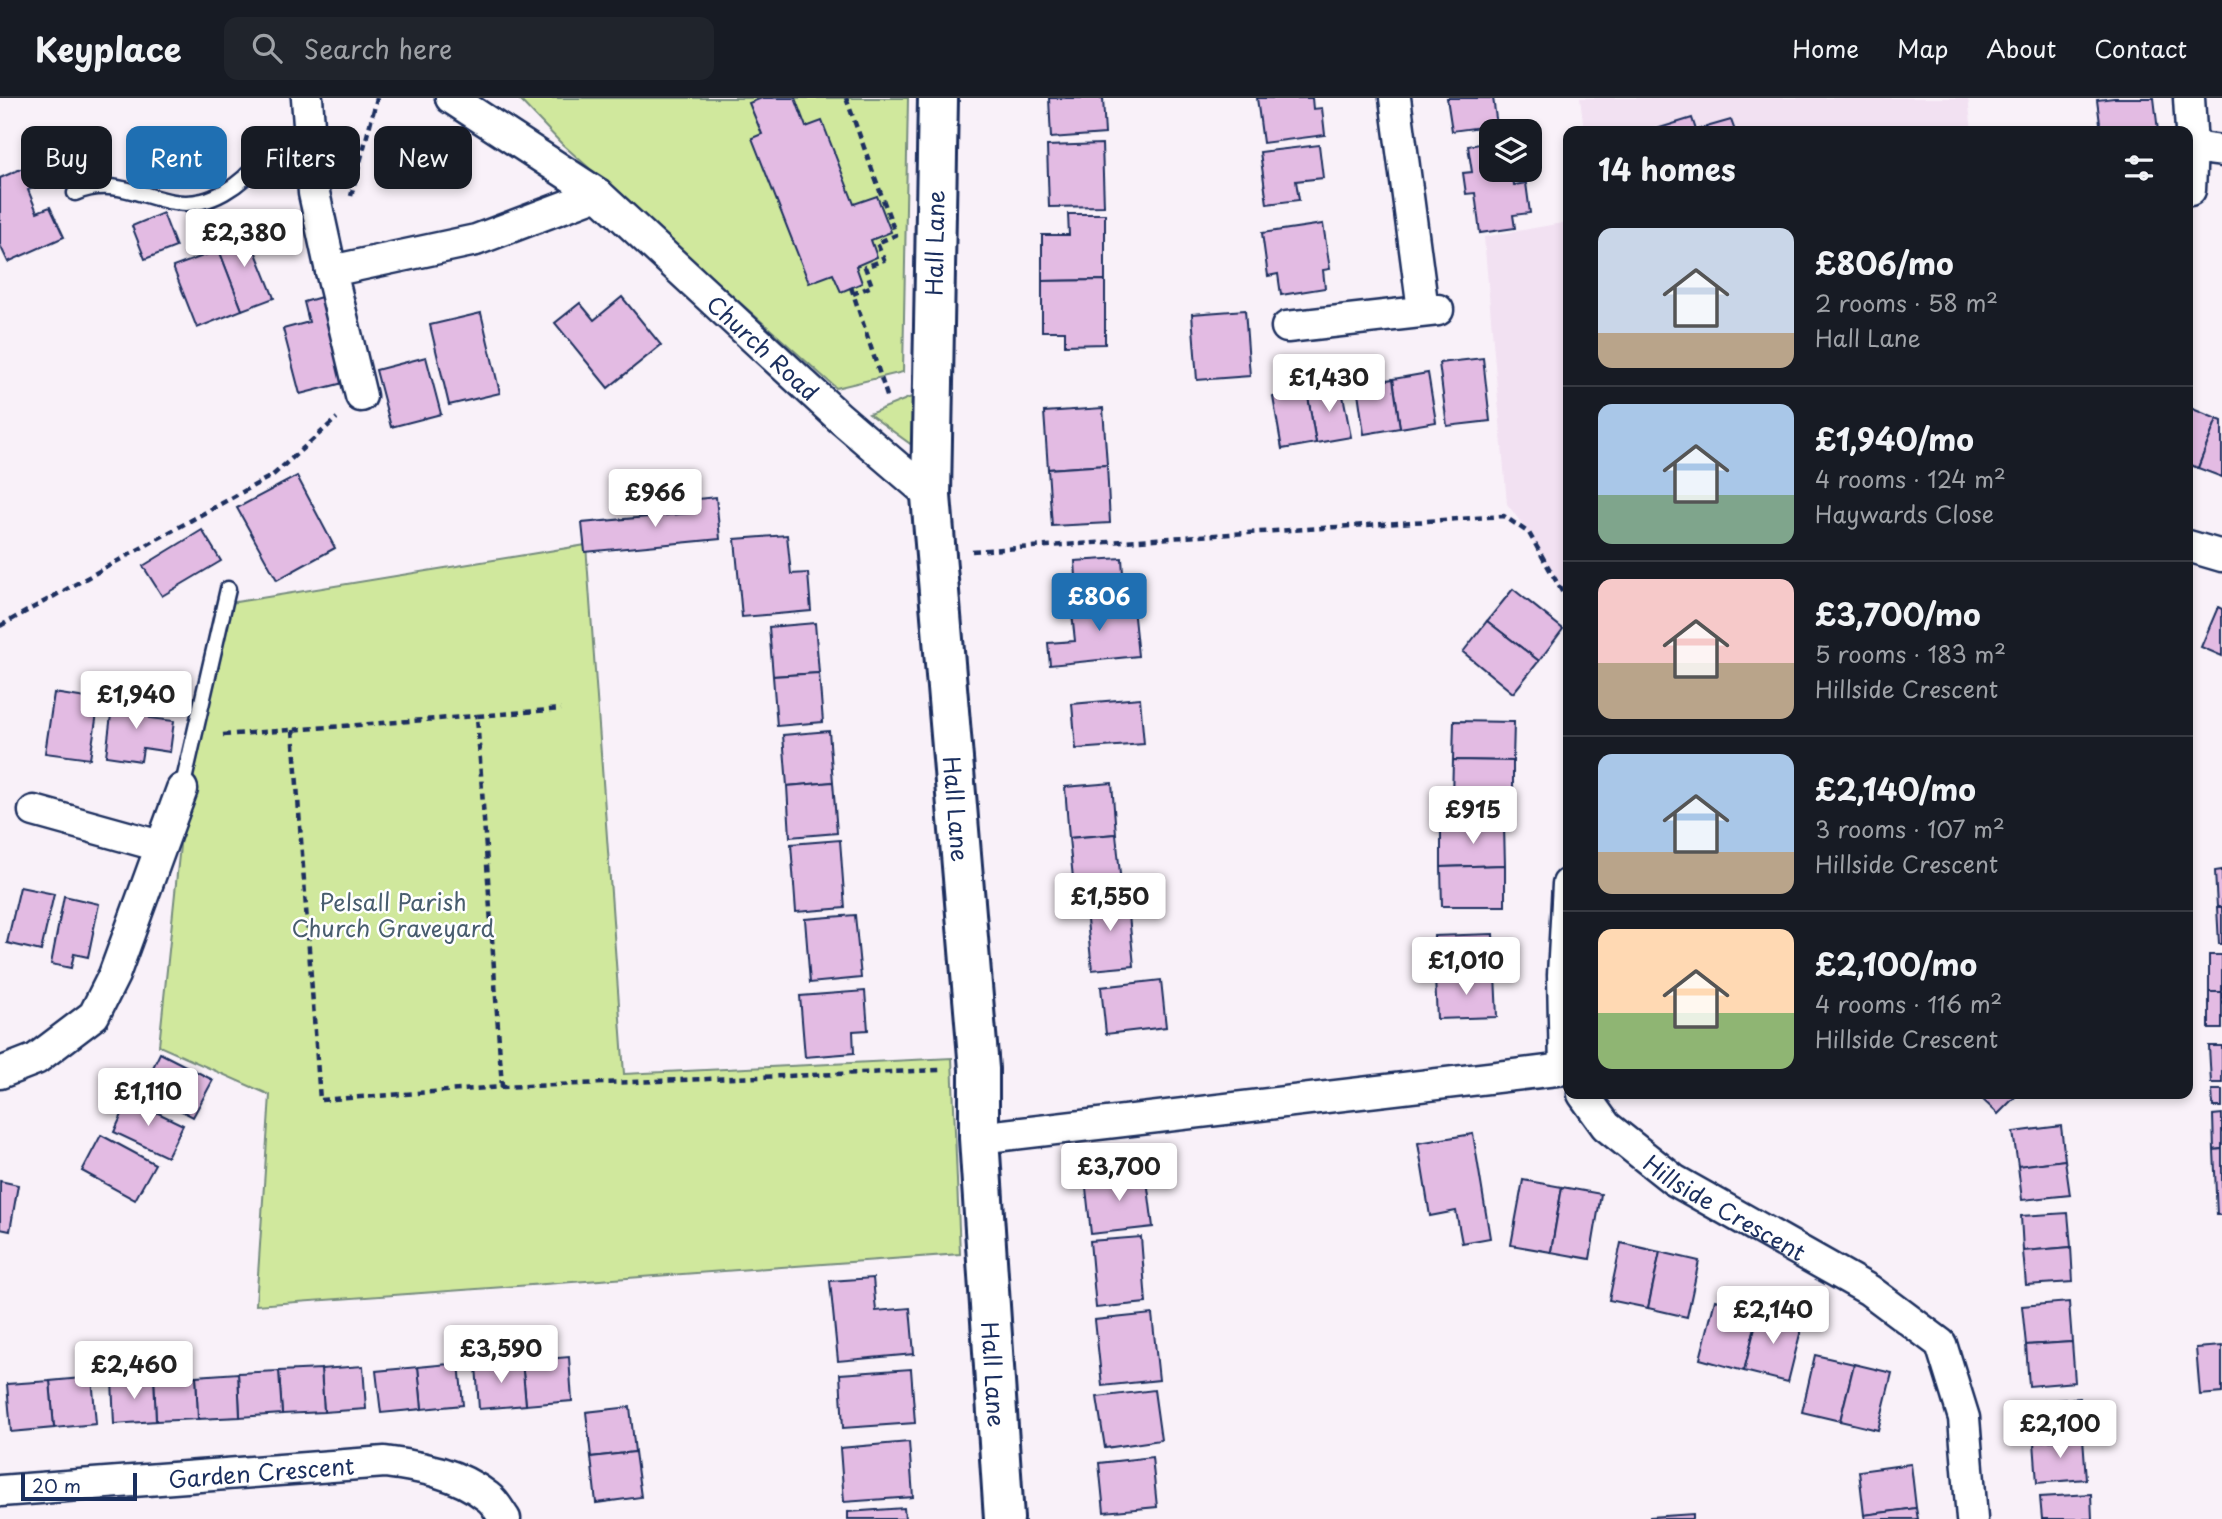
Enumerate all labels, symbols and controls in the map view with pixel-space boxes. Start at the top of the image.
search box [224,17,714,80]
text: Keyplace [35,23,182,73]
icon: search [248,29,286,67]
text: Search here [304,29,452,68]
text: Home [1792,30,1859,66]
text: Map [1897,30,1948,66]
text: About [1986,30,2056,66]
text: Contact [2094,30,2187,66]
map controls [1479,119,1542,182]
button: layers [1479,119,1542,182]
chip: Buy [21,126,112,189]
chip: Rent [126,126,227,189]
chip: Filters [241,126,360,189]
chip: New [374,126,472,189]
text: 14 homes [1598,146,1736,191]
icon: filters [2120,149,2158,187]
street label: Hall Lane [916,190,952,296]
pin: £2,380 [187,209,301,269]
text: £2,380 [202,214,286,249]
text: £806/mo [1815,240,1954,285]
icon: home [1654,256,1738,340]
text: 2 rooms · 58 m² [1815,285,1998,320]
street label: Church Road [699,286,827,408]
text: Hall Lane [1815,320,1921,355]
pin: £1,430 [1272,354,1386,414]
text: £1,430 [1289,359,1369,394]
text: £1,940/mo [1815,416,1974,461]
icon: home [1654,432,1738,516]
text: 4 rooms · 124 m² [1815,461,2006,496]
pin: £966 [614,470,696,529]
text: £966 [625,474,685,509]
text: Haywards Close [1815,496,1994,531]
pin: £806 [1058,574,1140,633]
text: £806 [1068,578,1130,613]
text: £3,700/mo [1815,591,1981,636]
icon: home [1654,607,1738,691]
text: 5 rooms · 183 m² [1815,636,2006,671]
text: Hillside Crescent [1815,671,1998,706]
pin: £1,940 [79,672,193,731]
text: £1,940 [97,676,175,711]
street label: Hall Lane [935,755,979,863]
text: £2,140/mo [1815,766,1976,811]
icon: home [1654,782,1738,866]
pin: £915 [1432,786,1514,846]
text: £915 [1445,791,1501,826]
text: 3 rooms · 107 m² [1815,811,2005,846]
text: Hillside Crescent [1815,846,1998,881]
pin: £1,550 [1053,874,1167,933]
text: £1,550 [1071,878,1149,913]
park label: Pelsall Parish Church Graveyard [291,884,495,945]
pin: £1,010 [1409,937,1523,997]
text: £2,100/mo [1815,941,1977,986]
text: £1,010 [1428,942,1504,977]
icon: home [1654,957,1738,1041]
text: 4 rooms · 116 m² [1815,986,2002,1021]
text: Hillside Crescent [1815,1021,1998,1056]
pin: £1,110 [91,1068,205,1128]
text: £1,110 [114,1073,182,1108]
pin: £3,700 [1062,1144,1176,1203]
street label: Hillside Crescent [1637,1145,1813,1269]
text: £3,700 [1077,1148,1161,1183]
pin: £2,140 [1716,1286,1830,1346]
text: £2,140 [1733,1291,1813,1326]
street label: Hall Lane [974,1321,1015,1428]
pin: £3,590 [444,1326,558,1385]
text: £3,590 [460,1330,542,1365]
pin: £2,460 [77,1342,191,1401]
text: £2,460 [91,1346,177,1381]
pin: £2,100 [2003,1400,2117,1460]
text: £2,100 [2019,1405,2101,1440]
street label: Garden Crescent [167,1447,356,1496]
scale bar [21,1470,136,1502]
text: 20 m [32,1471,81,1499]

